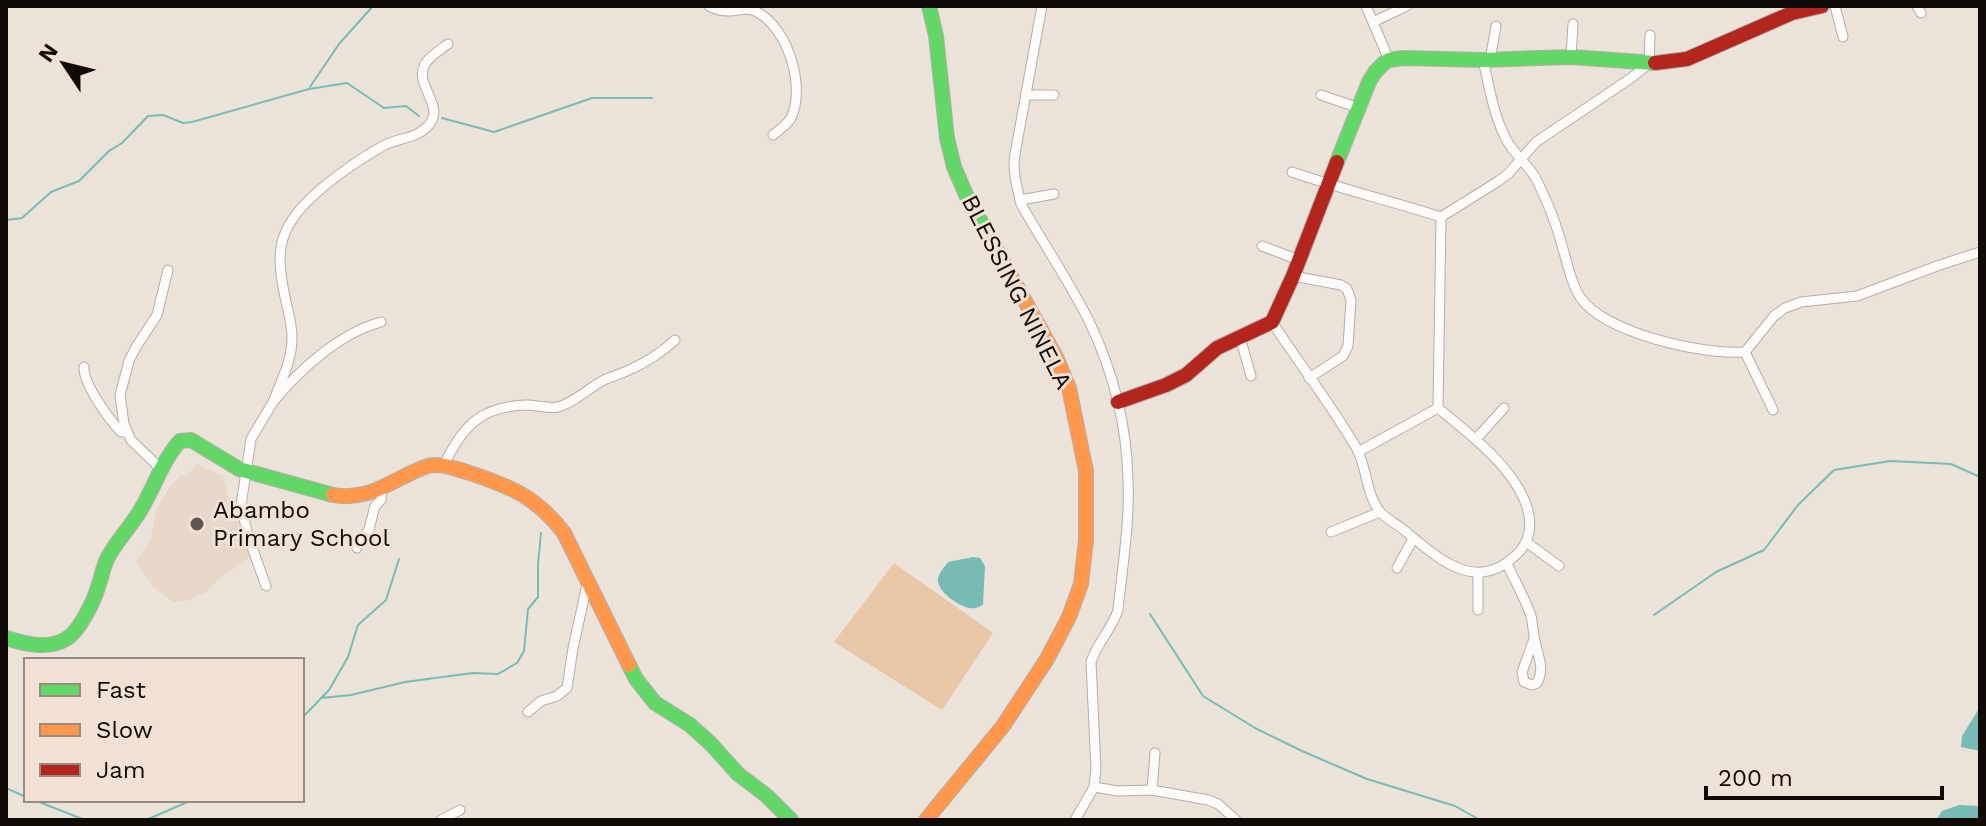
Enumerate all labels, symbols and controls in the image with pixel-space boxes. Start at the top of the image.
north arrow [24,24,104,104]
text: N [33,39,63,67]
street label: BLESSING NINELA [956,190,1078,394]
place label: Abambo Primary School [213,496,391,552]
marker: Abambo Primary School [188,515,206,533]
legend [24,658,304,802]
text: Fast [96,676,146,704]
text: Slow [96,716,153,744]
scale bar [1706,750,1942,800]
text: Jam [96,756,146,784]
text: 200 m [1718,764,1793,792]

